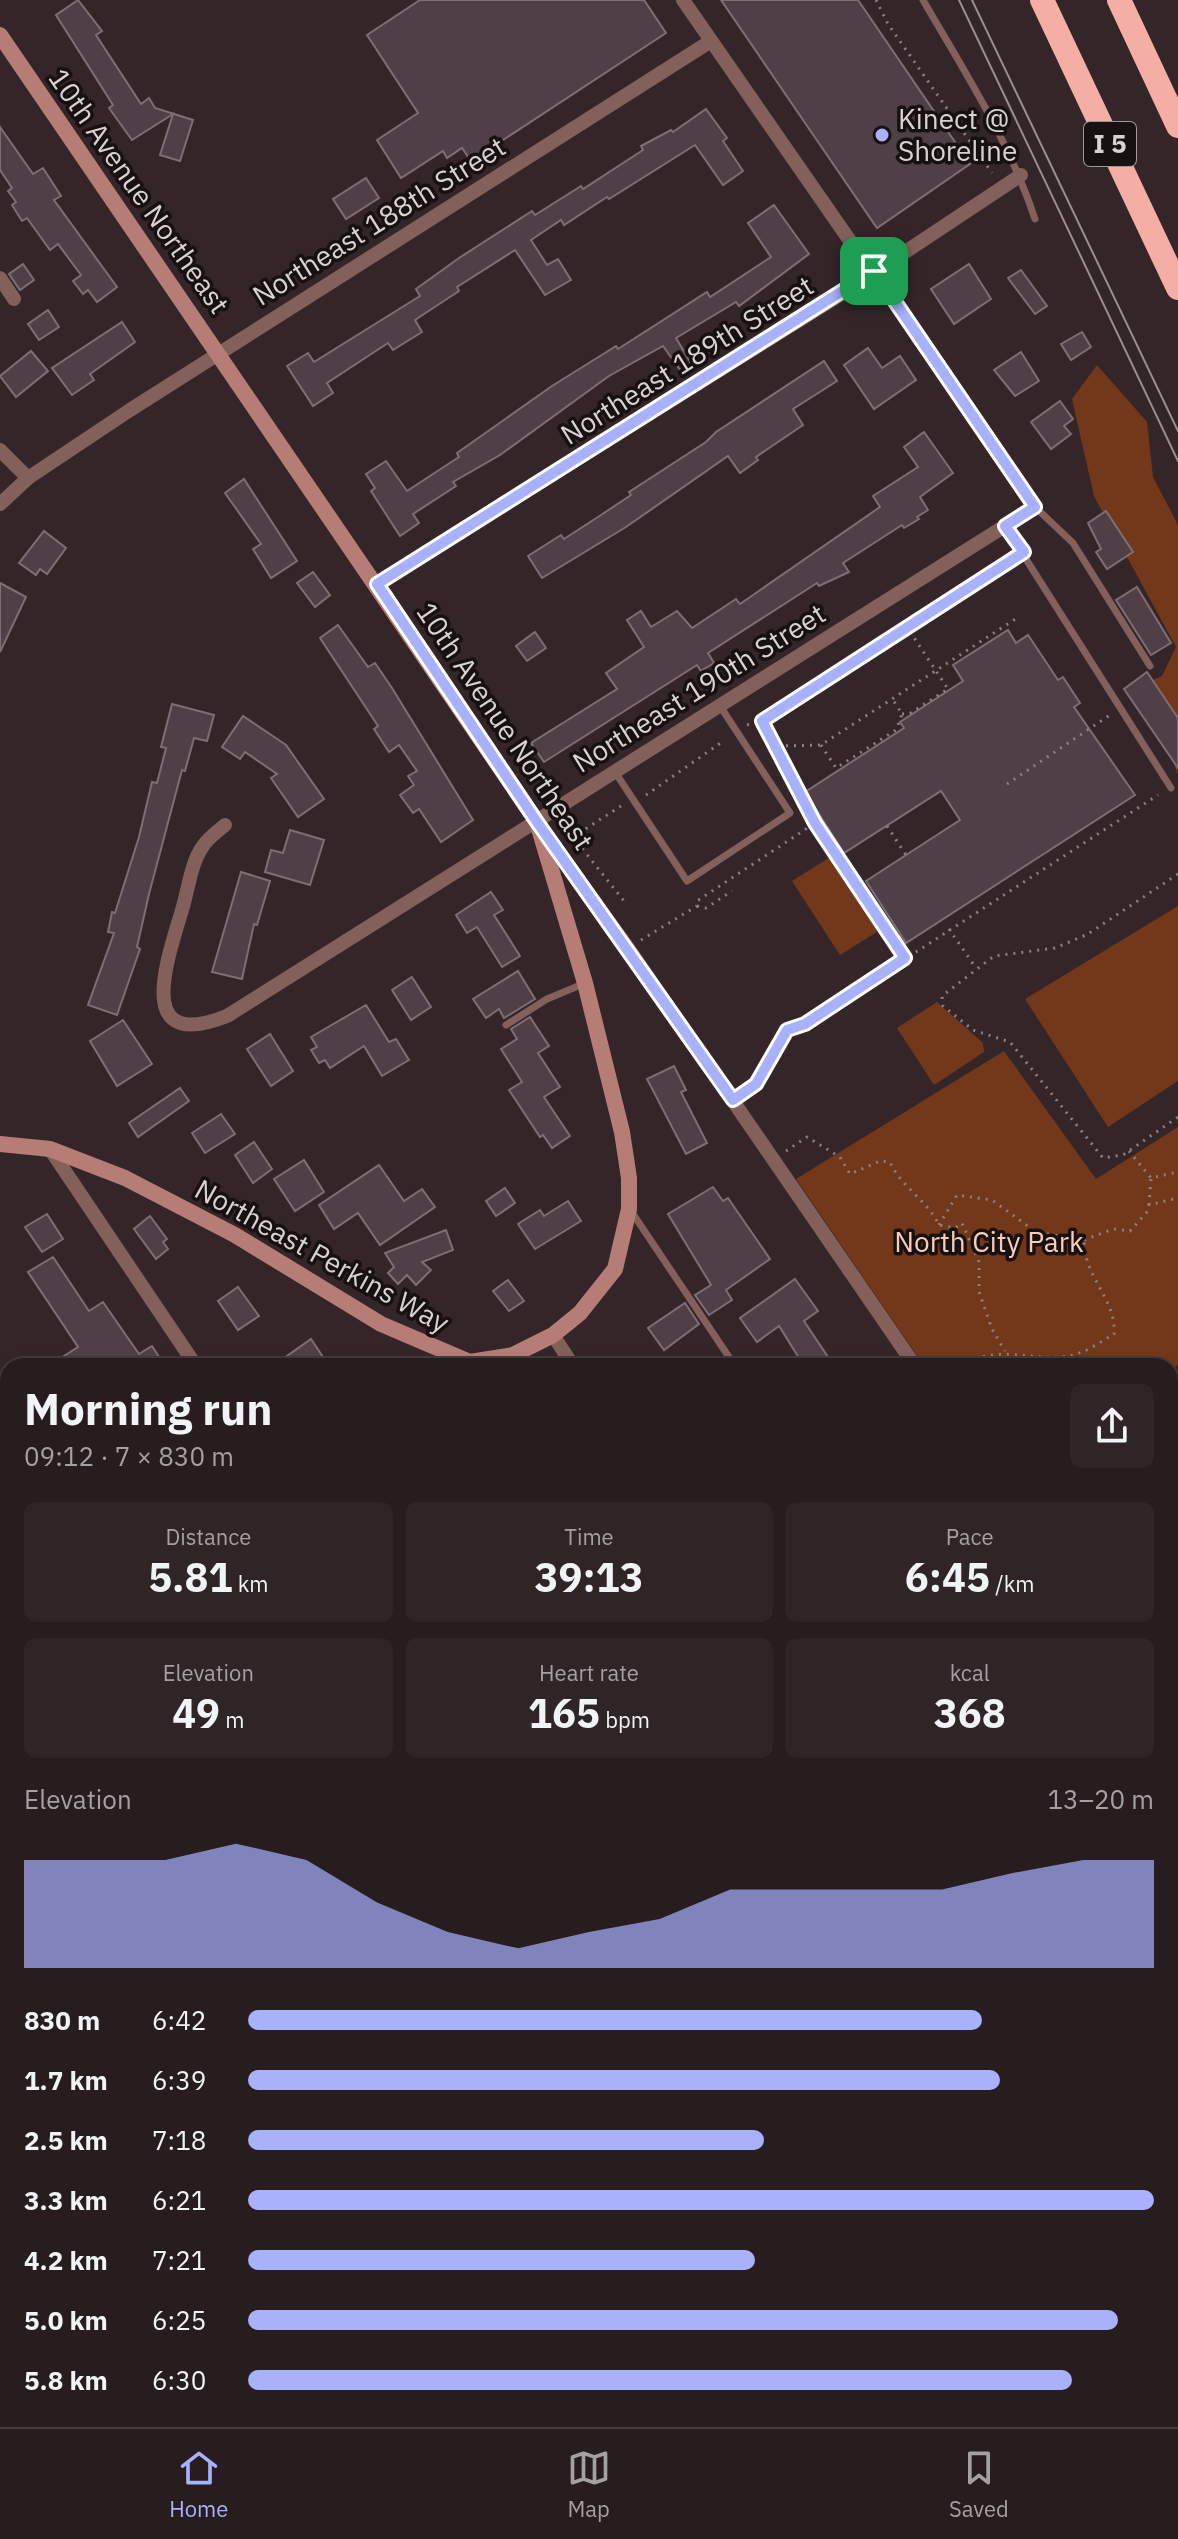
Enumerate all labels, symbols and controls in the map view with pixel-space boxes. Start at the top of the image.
street label: 10th Avenue Northeast [41,61,238,321]
place label: Kinect @ Shoreline [898,100,1017,169]
road number: I 5 [1084,122,1136,166]
marker: Kinect @ Shoreline [873,126,891,144]
street label: Northeast 188th Street [245,128,512,313]
pin [840,237,908,305]
icon: arrive [852,249,896,293]
street label: Northeast 189th Street [553,267,820,452]
street label: 10th Avenue Northeast [409,595,602,857]
street label: Northeast 190th Street [565,595,832,780]
street label: Northeast Perkins Way [189,1170,456,1341]
park label: North City Park [894,1223,1084,1260]
text: Morning run [24,1380,273,1437]
button: share [1070,1384,1154,1468]
text: 09:12 · 7 × 830 m [24,1439,234,1473]
text: Distance [165,1522,251,1551]
text: Time [564,1522,614,1551]
text: Pace [946,1522,994,1551]
text: 5.81 [148,1551,233,1603]
text: 39:13 [534,1551,644,1603]
text: 6:45 [905,1551,990,1603]
text: km [233,1569,269,1598]
text: /km [990,1569,1034,1598]
text: Elevation [163,1658,254,1687]
text: Heart rate [539,1658,639,1687]
text: kcal [950,1658,990,1687]
text: 49 [172,1687,220,1739]
text: 165 [528,1687,600,1739]
text: 368 [934,1687,1006,1739]
text: m [220,1705,245,1734]
text: bpm [600,1705,650,1734]
text: Elevation [24,1782,132,1816]
text: 13–20 m [1047,1782,1154,1816]
text: 830 m [24,2003,100,2037]
text: 6:42 [152,2003,206,2037]
text: 1.7 km [24,2063,108,2097]
text: 6:39 [152,2063,206,2097]
text: 2.5 km [24,2123,108,2157]
text: 7:18 [152,2123,206,2157]
text: 3.3 km [24,2183,108,2217]
text: 6:21 [152,2183,206,2217]
text: 4.2 km [24,2243,108,2277]
text: 7:21 [152,2243,206,2277]
text: 5.0 km [24,2303,108,2337]
text: 6:25 [152,2303,206,2337]
text: 5.8 km [24,2363,108,2397]
text: 6:30 [152,2363,206,2397]
tab: Home [169,2446,228,2523]
tab: Map [567,2446,611,2523]
tab: Saved [949,2446,1009,2523]

